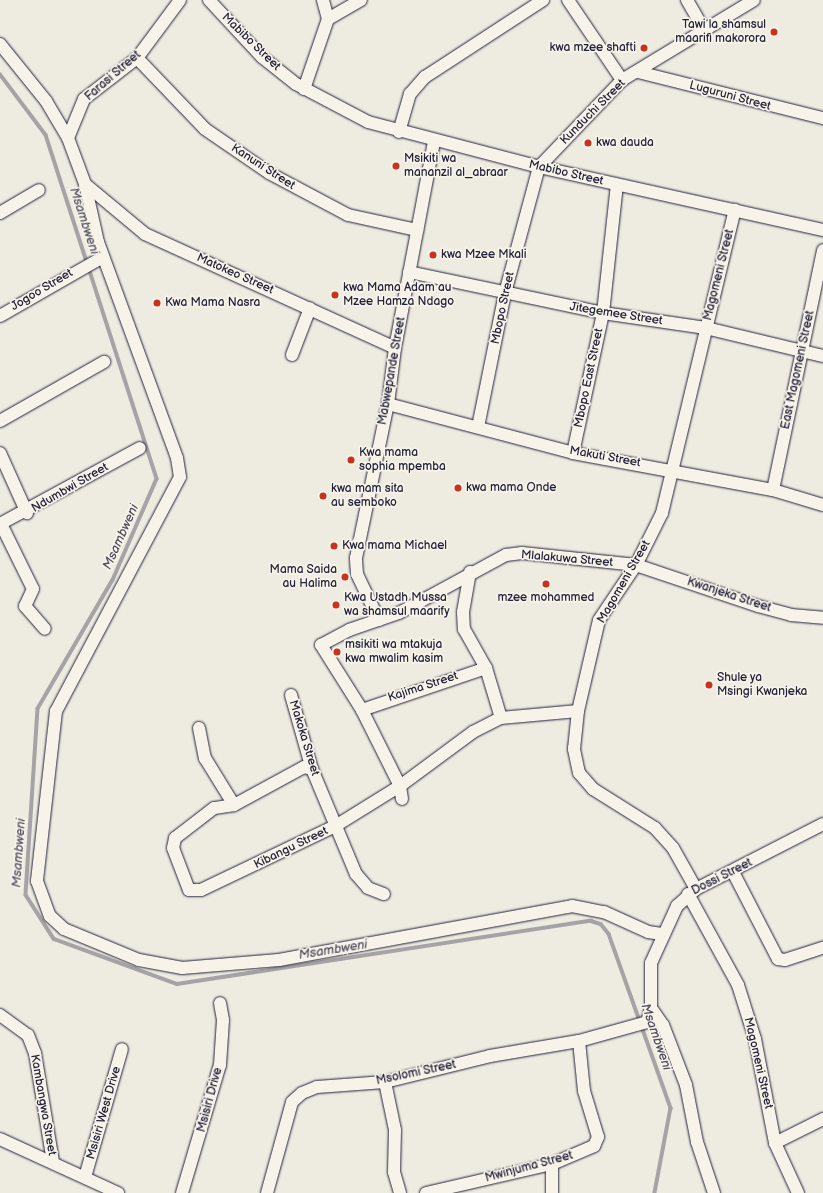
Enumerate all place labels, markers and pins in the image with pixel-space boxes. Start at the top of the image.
place label: Tawi la shamsul maarifi makorora [675,18,766,46]
marker: Tawi la shamsul maarifi makorora [769,27,779,37]
place label: kwa mzee shafti [550,41,636,55]
marker: kwa mzee shafti [639,43,649,53]
place label: kwa dauda [596,136,654,150]
marker: kwa dauda [583,138,593,148]
place label: Msikiti wa mananzil al_abraar [404,152,508,180]
marker: Msikiti wa mananzil al_abraar [391,161,401,171]
place label: kwa Mzee Mkali [441,248,527,262]
marker: kwa Mzee Mkali [428,250,438,260]
place label: kwa Mama Adam au Mzee Hamza Ndago [343,281,454,309]
marker: kwa Mama Adam au Mzee Hamza Ndago [330,290,340,300]
place label: Kwa Mama Nasra [165,296,260,310]
marker: Kwa Mama Nasra [152,298,162,308]
place label: Kwa mama sophia mpemba [359,446,446,474]
marker: Kwa mama sophia mpemba [346,455,356,465]
place label: kwa mama Onde [466,481,556,495]
place label: kwa mam sita au semboko [331,482,404,510]
marker: kwa mama Onde [453,483,463,493]
marker: kwa mam sita au semboko [318,491,328,501]
place label: Kwa mama Michael [342,539,447,553]
marker: Kwa mama Michael [329,541,339,551]
place label: Mama Saida au Halima [269,563,337,591]
marker: Mama Saida au Halima [340,572,350,582]
marker: mzee mohammed [541,579,551,589]
place label: Kwa Ustadh Mussa wa shamsul maarify [344,591,450,619]
place label: mzee mohammed [498,591,594,605]
marker: Kwa Ustadh Mussa wa shamsul maarify [331,600,341,610]
place label: msikiti wa mtakuja kwa mwalim kasim [345,638,443,666]
marker: msikiti wa mtakuja kwa mwalim kasim [332,647,342,657]
place label: Shule ya Msingi Kwanjeka [717,671,807,699]
marker: Shule ya Msingi Kwanjeka [704,680,714,690]

